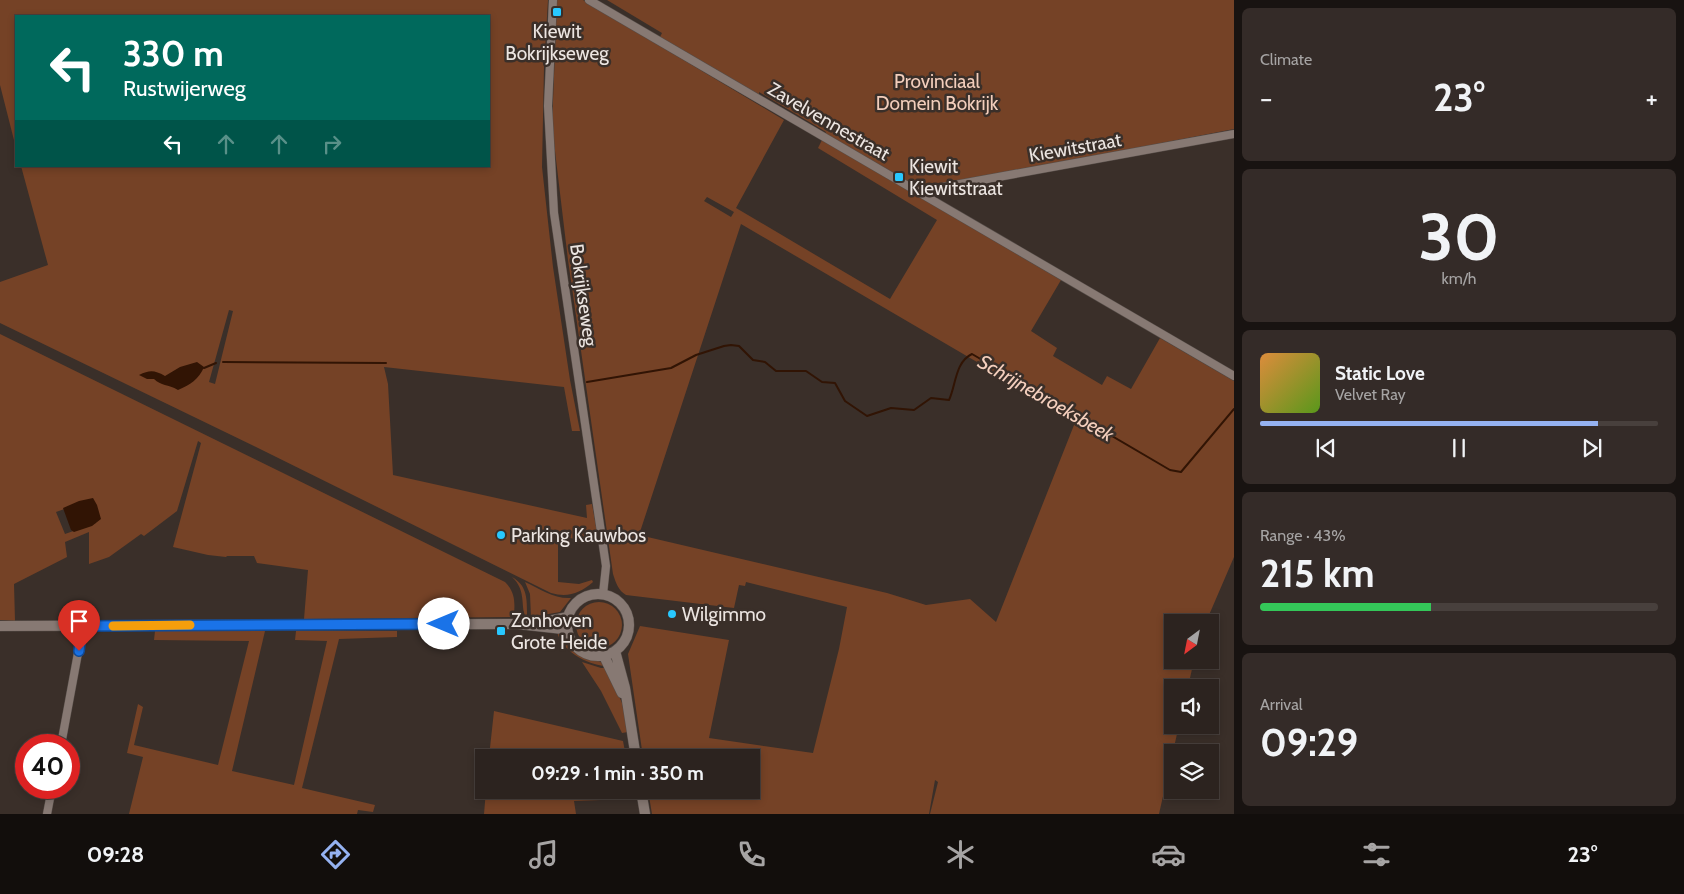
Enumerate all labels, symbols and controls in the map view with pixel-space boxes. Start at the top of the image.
marker: Kiewit Bokrijkseweg [551,6,563,18]
place label: Kiewit Bokrijkseweg [505,20,609,65]
text: 330 m [123,32,224,75]
icon: left [40,35,105,100]
text: Climate [1260,50,1312,69]
park label: Provinciaal Domein Bokrijk [876,70,999,115]
text: 23° [1433,74,1485,121]
text: Rustwijerweg [123,75,246,102]
street label: Zavelvennestraat [764,77,894,166]
text: − [1260,81,1272,115]
text: + [1646,81,1658,115]
street label: Kiewitstraat [1027,128,1124,167]
icon: left [159,130,187,158]
icon: ahead [212,130,240,158]
icon: ahead [265,130,293,158]
icon: right [318,130,346,158]
place label: Kiewit Kiewitstraat [909,155,1003,200]
marker: Kiewit Kiewitstraat [893,171,905,183]
text: 30 [1419,197,1499,276]
street label: Bokrijkseweg [565,242,602,348]
text: km/h [1441,269,1477,288]
water label: Schrijnebroeksbeek [974,349,1119,447]
text: Static Love [1335,362,1425,385]
text: Velvet Ray [1335,385,1406,404]
icon: previous [1312,434,1340,462]
icon: pause [1445,434,1473,462]
icon: next [1578,434,1606,462]
place label: Parking Kauwbos [511,524,646,547]
text: Range · 43% [1260,526,1346,545]
marker: Parking Kauwbos [495,529,507,541]
text: 215 km [1260,550,1375,597]
position arrow [417,597,469,649]
pin [58,600,100,651]
place label: Wilgimmo [682,603,766,626]
icon: arrive [65,607,93,635]
marker: Wilgimmo [666,608,678,620]
place label: Zonhoven Grote Heide [511,609,608,654]
north arrow [1164,614,1219,669]
map controls [1164,614,1219,799]
marker: Zonhoven Grote Heide [495,625,507,637]
button: sound [1164,679,1219,734]
text: Arrival [1260,695,1303,714]
text: 09:29 [1260,719,1358,766]
speed limit sign: 40 [15,734,80,799]
button: layers [1164,744,1219,799]
text: 09:29 · 1 min · 350 m [531,762,704,785]
icon: directions [318,837,353,872]
icon: music [526,837,561,872]
icon: phone [734,837,769,872]
icon: climate [943,837,978,872]
icon: car [1151,837,1186,872]
icon: filters [1359,837,1394,872]
text: 09:28 [87,841,144,868]
text: 23° [1567,841,1597,868]

